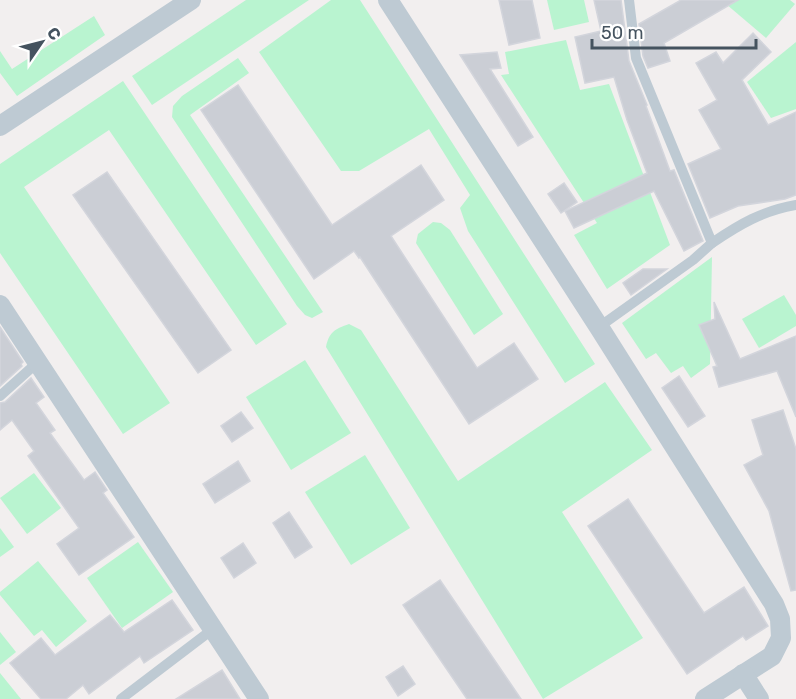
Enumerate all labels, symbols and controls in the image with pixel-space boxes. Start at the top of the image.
north arrow [12,12,72,72]
scale bar [592,12,756,50]
text: 50 m [601,22,644,44]
text: С [43,24,65,44]

